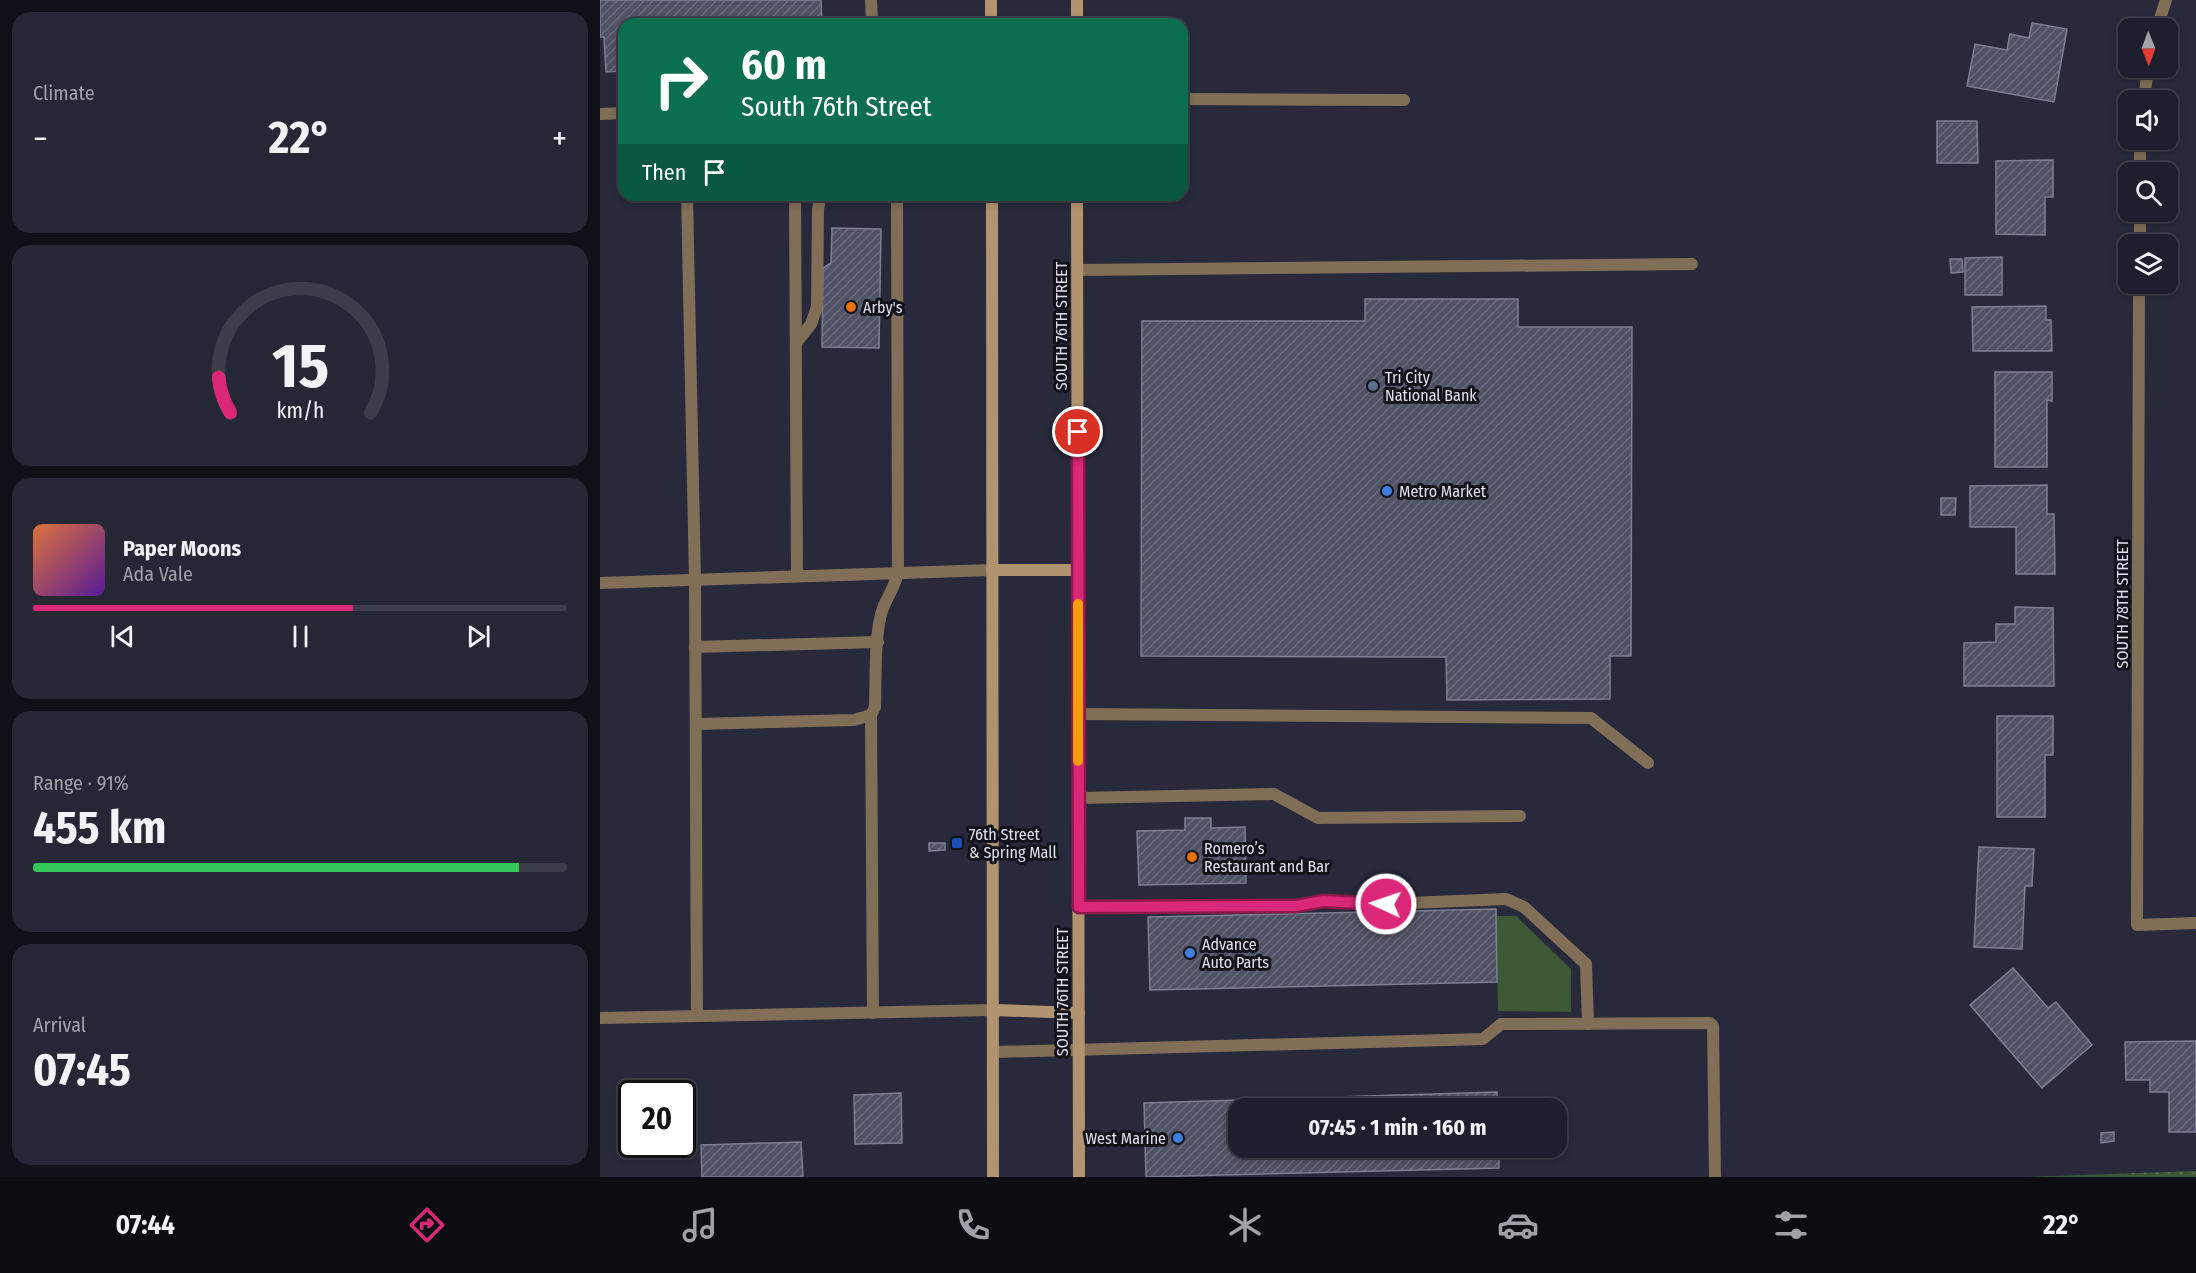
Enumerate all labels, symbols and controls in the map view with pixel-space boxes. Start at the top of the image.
north arrow [2118,18,2178,78]
map controls [2118,18,2178,294]
text: 60 m [741,40,827,90]
icon: right [642,42,720,120]
text: Climate [33,81,95,105]
button: sound [2118,90,2178,150]
text: South 76th Street [741,91,932,123]
text: 22° [269,111,331,165]
text: − [33,119,48,159]
text: + [552,119,567,159]
icon: arrive [698,156,731,189]
text: Then [642,159,686,186]
button: search [2118,162,2178,222]
button: layers [2118,234,2178,294]
street label: SOUTH 76TH STREET [1052,261,1071,390]
place label: Arby's [863,298,903,317]
marker: Arby's [844,300,858,314]
text: 15 [271,329,329,404]
place label: Tri City National Bank [1385,368,1477,405]
marker: Tri City National Bank [1366,379,1380,393]
text: km/h [276,398,324,424]
pin [1052,406,1103,457]
icon: arrive [1061,415,1094,448]
place label: Metro Market [1399,482,1487,501]
marker: Metro Market [1380,484,1394,498]
text: Paper Moons [123,535,241,562]
street label: SOUTH 78TH STREET [2113,539,2132,669]
text: Ada Vale [123,562,193,586]
icon: previous [106,620,139,653]
icon: pause [284,620,317,653]
icon: next [462,620,495,653]
text: Range · 91% [33,771,129,795]
text: 455 km [33,801,166,855]
place label: 76th Street & Spring Mall [969,825,1057,862]
marker: 76th Street & Spring Mall [950,836,964,850]
place label: Romero’s Restaurant and Bar [1204,839,1330,876]
marker: Romero’s Restaurant and Bar [1185,850,1199,864]
position arrow [1354,872,1418,936]
street label: SOUTH 76TH STREET [1053,927,1072,1056]
place label: Advance Auto Parts [1202,935,1269,972]
marker: Advance Auto Parts [1183,946,1197,960]
text: Arrival [33,1013,86,1037]
text: 07:45 [33,1043,131,1097]
speed limit sign: 20 [618,1080,696,1158]
text: 07:45 · 1 min · 160 m [1308,1114,1487,1141]
place label: West Marine [1085,1129,1166,1148]
marker: West Marine [1171,1131,1185,1145]
icon: directions [406,1204,448,1246]
icon: music [679,1204,721,1246]
icon: phone [952,1204,994,1246]
icon: climate [1224,1204,1266,1246]
icon: car [1497,1204,1539,1246]
icon: filters [1770,1204,1812,1246]
text: 07:44 [115,1209,175,1241]
text: 22° [2043,1209,2081,1241]

